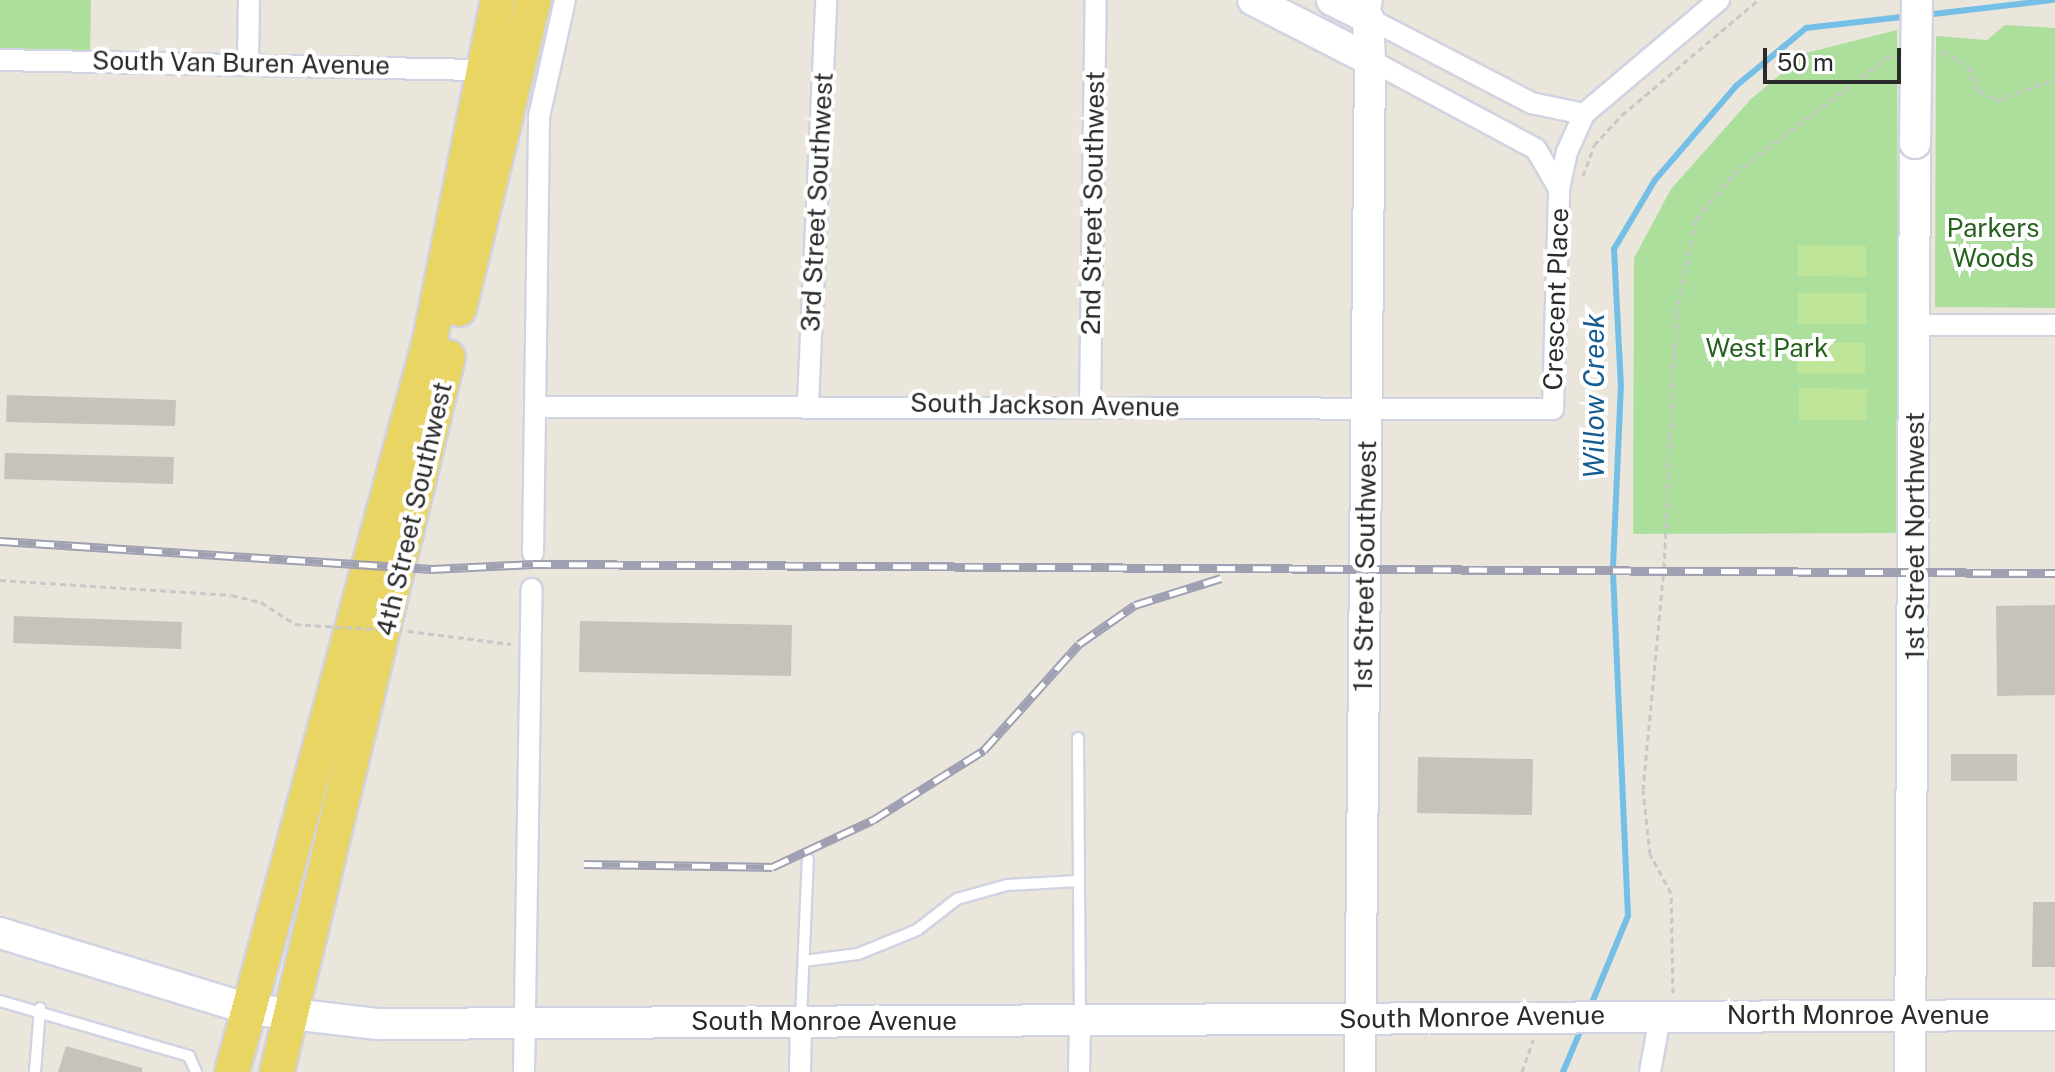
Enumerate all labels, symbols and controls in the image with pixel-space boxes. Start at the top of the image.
scale bar [1767,32,1905,82]
street label: South Van Buren Avenue [91,45,391,81]
text: 50 m [1777,48,1834,76]
street label: 3rd Street Southwest [795,71,839,333]
street label: 2nd Street Southwest [1075,71,1111,335]
street label: Crescent Place [1537,207,1575,391]
park label: Parkers Woods [1947,212,2039,274]
water label: Willow Creek [1577,313,1611,479]
park label: West Park [1706,332,1828,364]
street label: 4th Street Southwest [370,379,458,639]
street label: South Jackson Avenue [910,387,1180,423]
street label: 1st Street Northwest [1899,412,1931,660]
street label: 1st Street Southwest [1347,440,1383,692]
street label: South Monroe Avenue [1339,999,1605,1035]
street label: North Monroe Avenue [1727,999,1989,1031]
street label: South Monroe Avenue [691,1005,957,1037]

